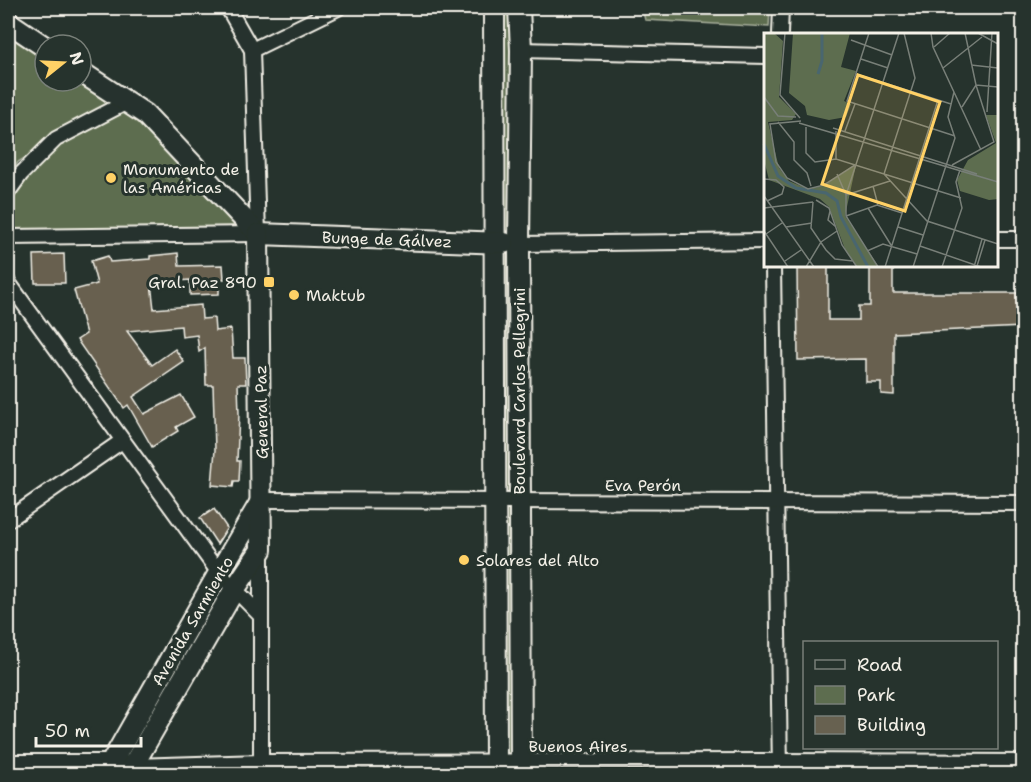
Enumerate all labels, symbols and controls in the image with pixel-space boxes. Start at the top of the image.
north arrow [33,33,93,93]
inset map [764,33,998,267]
text: N [65,49,89,68]
place label: Monumento de las Américas [123,159,240,198]
marker: Monumento de las Américas [104,171,118,185]
street label: Bunge de Gálvez [322,227,452,252]
place label: Gral. Paz 890 [148,272,257,293]
marker: Gral. Paz 890 [262,275,276,289]
place label: Maktub [306,285,365,306]
street label: Boulevard Carlos Pellegrini [509,287,530,495]
marker: Maktub [287,288,301,302]
street label: General Paz [250,365,273,459]
street label: Eva Perón [605,475,681,496]
place label: Solares del Alto [476,550,599,571]
street label: Avenida Sarmiento [147,553,238,690]
marker: Solares del Alto [457,553,471,567]
legend [803,641,998,749]
text: Road [857,653,902,677]
text: Park [857,683,896,707]
scale bar [36,710,141,748]
text: Building [857,713,926,737]
text: 50 m [45,719,90,743]
street label: Buenos Aires [528,736,628,757]

